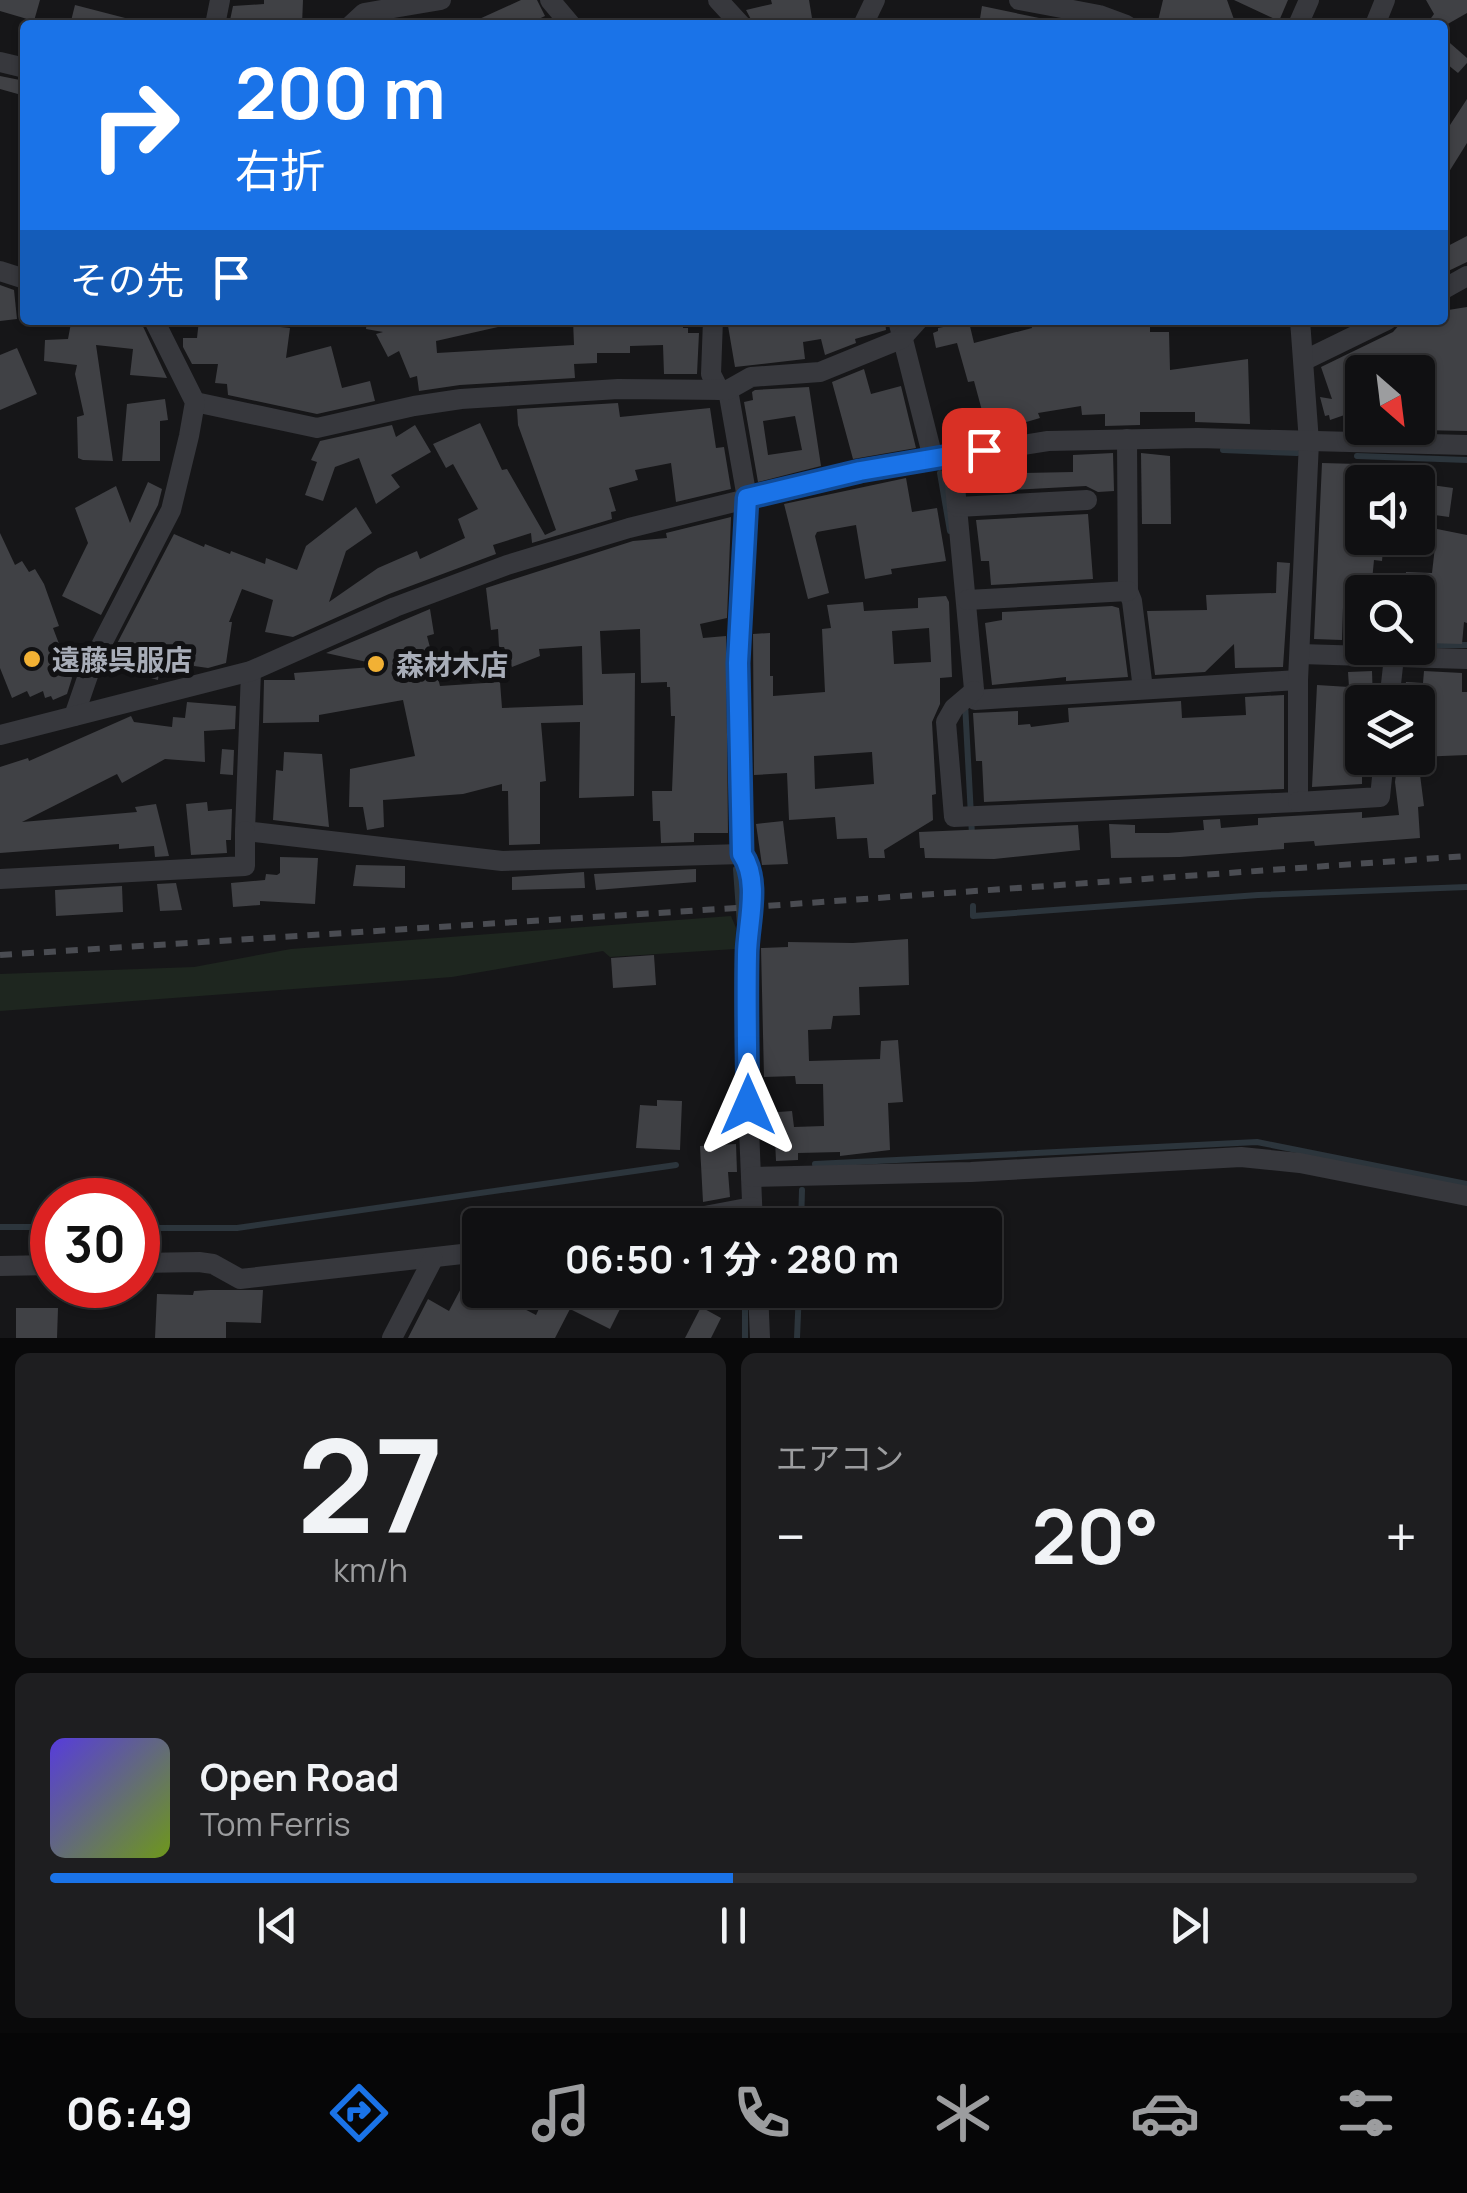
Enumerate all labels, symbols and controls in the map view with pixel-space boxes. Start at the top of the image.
text: 200 m [235,44,446,140]
icon: right [70,60,200,190]
text: 右折 [235,139,325,201]
icon: arrive [204,250,259,305]
text: その先 [70,253,184,305]
north arrow [1345,355,1435,445]
map controls [1345,355,1435,775]
pin [942,408,1027,493]
icon: arrive [957,423,1012,478]
button: sound [1345,465,1435,555]
button: search [1345,575,1435,665]
place label: 遠藤呉服店 [52,640,192,678]
place label: 森材木店 [396,645,508,683]
marker: 遠藤呉服店 [21,648,43,670]
marker: 森材木店 [365,653,387,675]
button: layers [1345,685,1435,775]
position arrow [696,1053,800,1157]
speed limit sign: 30 [30,1178,160,1308]
text: 06:50 · 1 分 · 280 m [565,1232,899,1284]
text: 27 [297,1394,444,1572]
text: エアコン [776,1436,904,1480]
text: 20° [1032,1484,1159,1587]
text: − [776,1498,806,1574]
text: + [1385,1498,1417,1574]
text: km/h [333,1548,408,1592]
text: Open Road [200,1750,399,1802]
text: Tom Ferris [200,1802,351,1846]
icon: previous [250,1898,305,1953]
icon: pause [706,1898,761,1953]
icon: next [1162,1898,1217,1953]
icon: directions [324,2078,394,2148]
icon: music [526,2078,596,2148]
icon: phone [727,2078,797,2148]
icon: climate [928,2078,998,2148]
icon: car [1130,2078,1200,2148]
icon: filters [1331,2078,1401,2148]
text: 06:49 [66,2082,193,2144]

